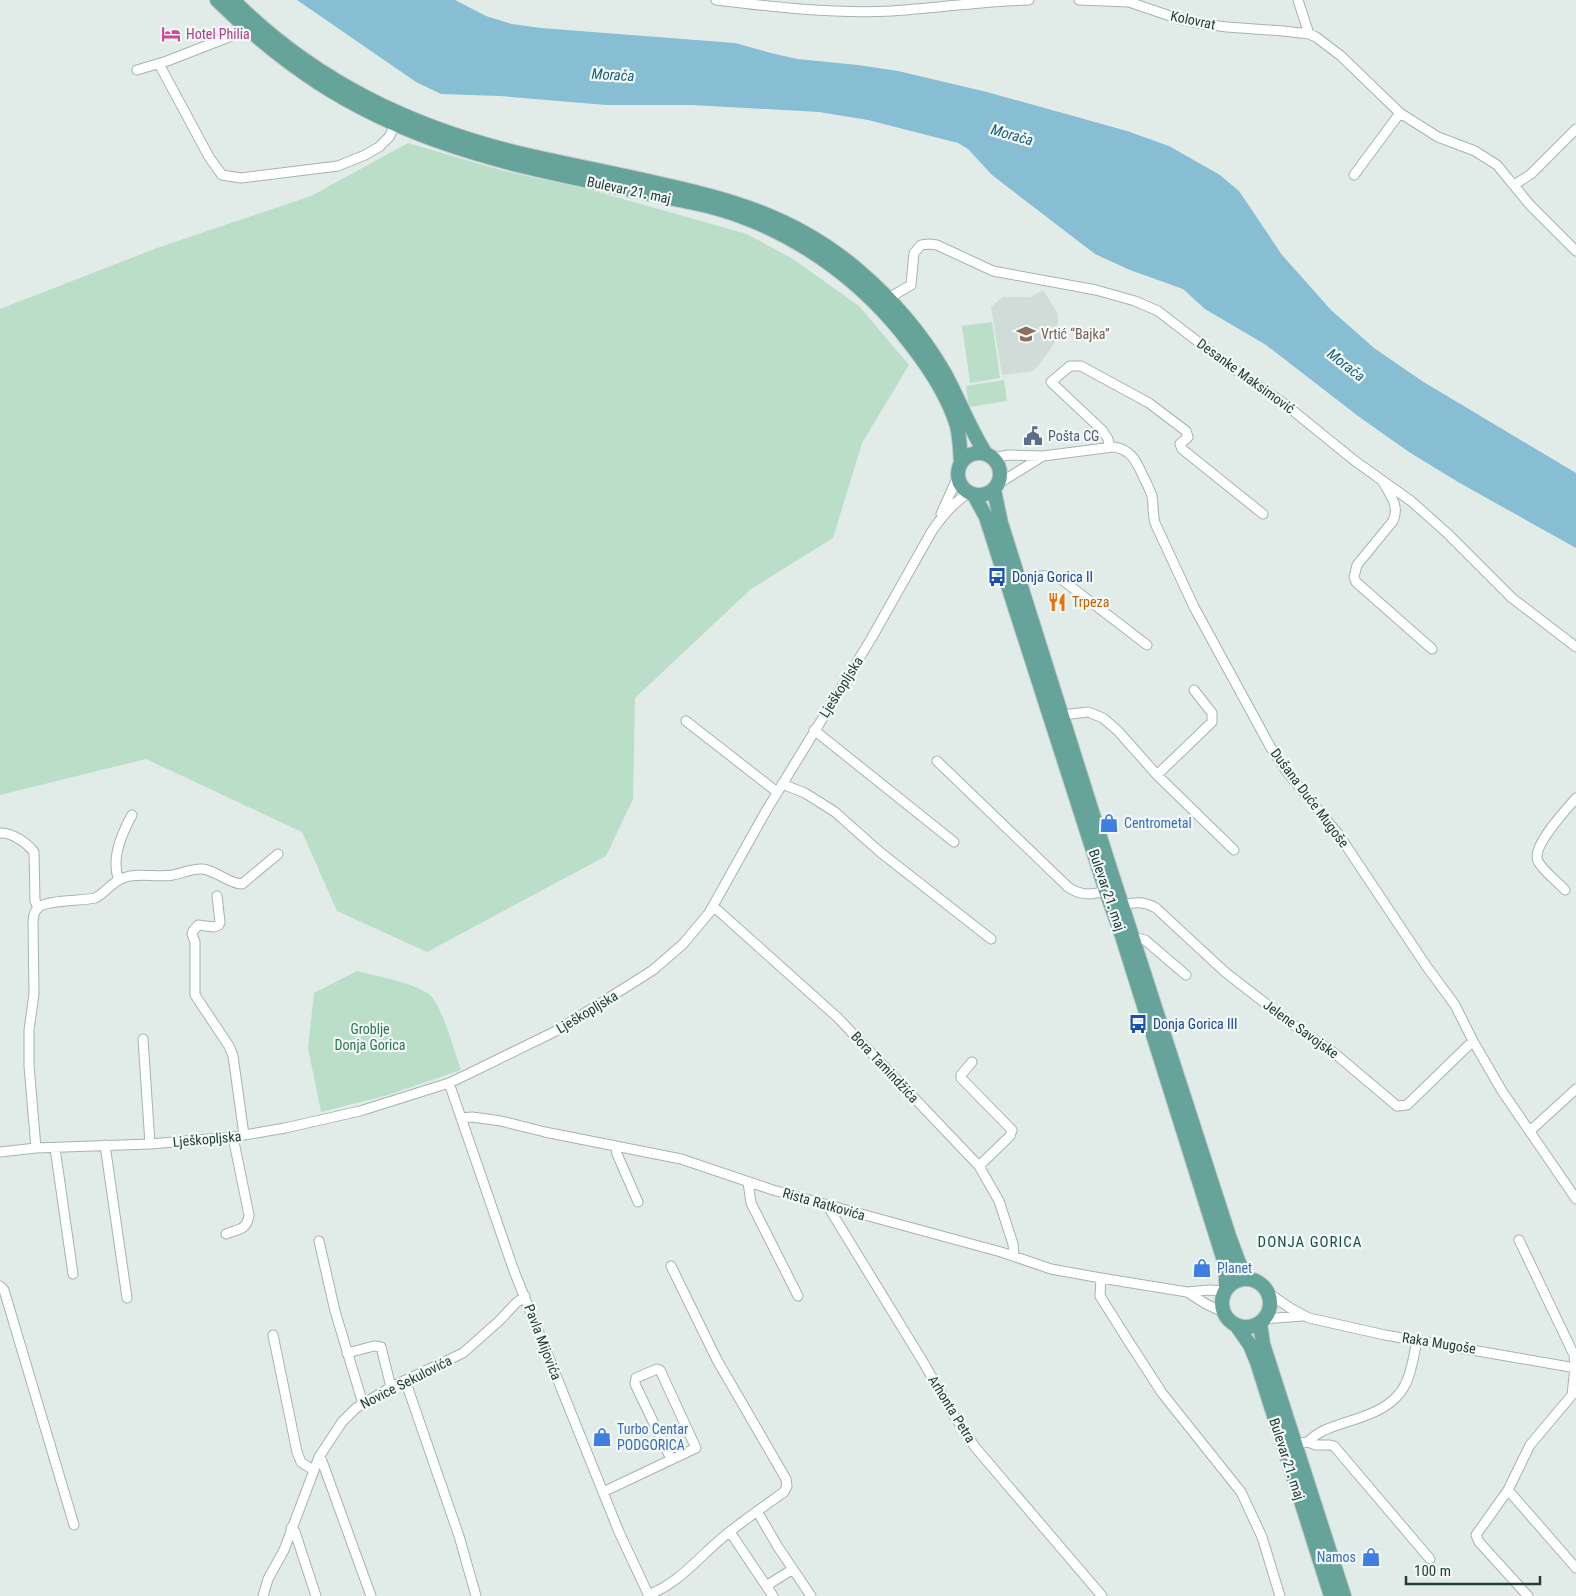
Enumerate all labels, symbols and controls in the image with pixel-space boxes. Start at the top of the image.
street label: Kolovrat [1169,7,1217,33]
hotel icon: Hotel Philia [160,23,182,45]
place label: Hotel Philia [186,26,250,42]
water label: Morača [591,65,635,85]
water label: Morača [989,120,1035,150]
street label: Bulevar 21. maj [586,173,672,207]
school or university icon: Vrtić “Bajka” [1015,323,1037,345]
place label: Vrtić “Bajka” [1041,326,1110,342]
street label: Desanke Maksimović [1194,335,1298,417]
water label: Morača [1323,345,1369,385]
public building icon: Pošta CG [1022,425,1044,447]
place label: Pošta CG [1048,428,1099,444]
bus stop icon: Donja Gorica II [986,566,1008,588]
place label: Donja Gorica II [1012,569,1093,585]
restaurant icon: Trpeza [1046,591,1068,613]
place label: Trpeza [1072,594,1109,610]
street label: Lješkopljska [816,654,866,720]
street label: Dušana Duće Mugoše [1268,745,1353,851]
shop icon: Centrometal [1098,812,1120,834]
place label: Centrometal [1124,815,1192,831]
street label: Bulevar 21. maj [1086,847,1128,933]
street label: Lješkopljska [553,987,621,1037]
street label: Jelene Savojske [1260,996,1342,1062]
bus stop icon: Donja Gorica III [1127,1013,1149,1035]
place label: Donja Gorica III [1153,1016,1238,1032]
park label: Groblje Donja Gorica [335,1021,405,1053]
street label: Bora Tamindžića [848,1028,922,1106]
street label: Lješkopljska [172,1128,242,1150]
street label: Rista Ratkovića [781,1185,867,1223]
district label: DONJA GORICA [1258,1233,1362,1251]
shop icon: Planet [1191,1257,1213,1279]
place label: Planet [1217,1260,1252,1276]
street label: Pavla Mijovića [521,1302,565,1382]
street label: Raka Mugoše [1401,1329,1478,1357]
street label: Novice Sekulovića [358,1352,454,1412]
street label: Arhonta Petra [925,1373,979,1445]
street label: Bulevar 21. maj [1266,1416,1308,1502]
place label: Turbo Centar PODGORICA [617,1421,688,1453]
shop icon: Turbo Centar PODGORICA [591,1426,613,1448]
shop icon: Namos [1360,1546,1382,1568]
place label: Namos [1317,1549,1356,1565]
scale bar [1406,1554,1540,1586]
text: 100 m [1414,1562,1451,1580]

